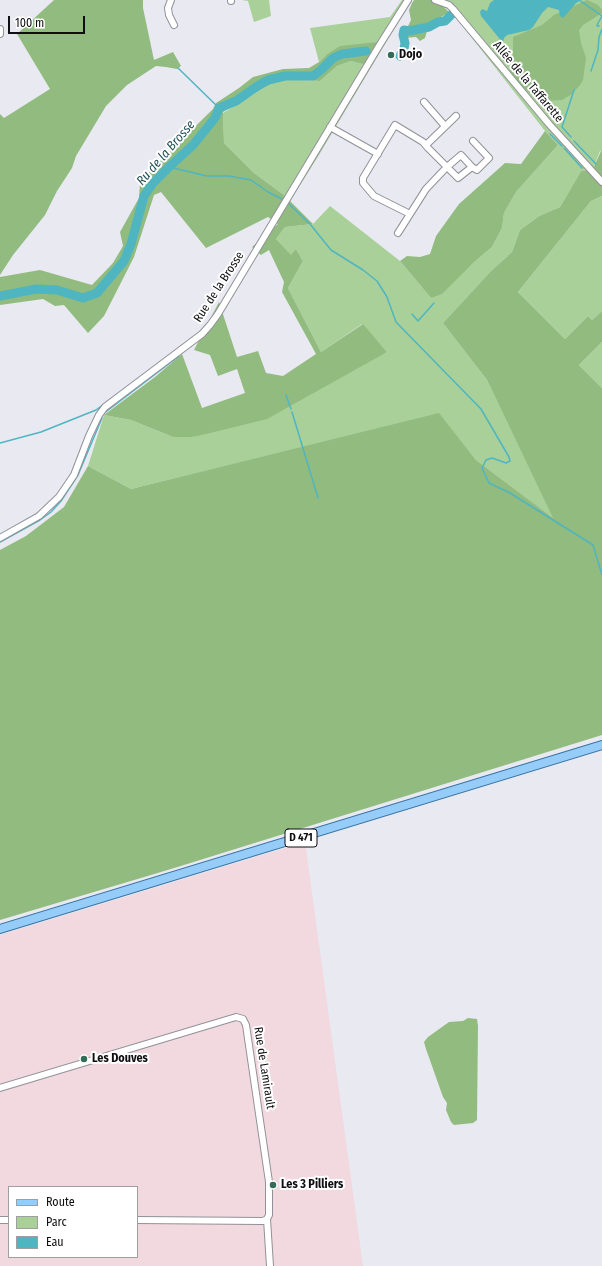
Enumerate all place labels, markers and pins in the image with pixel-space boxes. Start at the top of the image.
place label: Dojo [399,48,422,62]
marker: Dojo [386,50,396,60]
place label: Les Douves [92,1052,148,1066]
marker: Les Douves [79,1054,89,1064]
place label: Les 3 Pilliers [281,1178,343,1192]
marker: Les 3 Pilliers [268,1180,278,1190]

